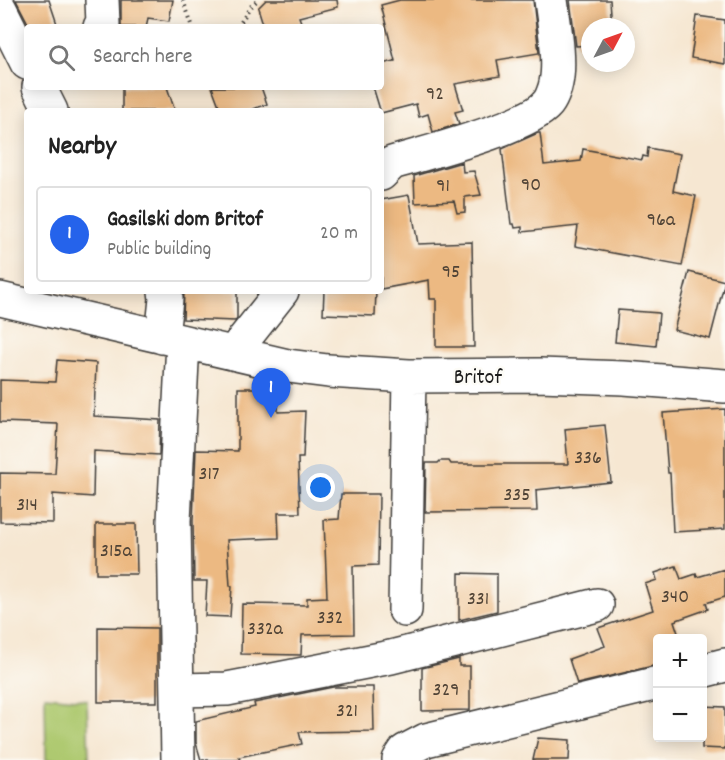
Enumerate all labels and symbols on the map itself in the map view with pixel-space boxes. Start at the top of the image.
north arrow [581,18,635,72]
house number: 92 [426,81,444,109]
house number: 90 [521,172,541,200]
house number: 91 [436,173,450,201]
house number: 96a [647,207,676,235]
house number: 95 [442,259,460,287]
street label: Britof [454,363,503,394]
pin: 1 [252,368,290,418]
house number: 336 [574,445,602,473]
house number: 317 [199,461,219,489]
your location [306,473,335,502]
house number: 335 [503,482,531,510]
house number: 314 [16,492,38,520]
house number: 315a [100,538,133,566]
house number: 340 [661,584,689,612]
house number: 331 [467,586,489,614]
house number: 332 [317,605,343,633]
house number: 332a [247,616,284,644]
house number: 329 [433,677,459,705]
house number: 321 [336,698,358,726]

